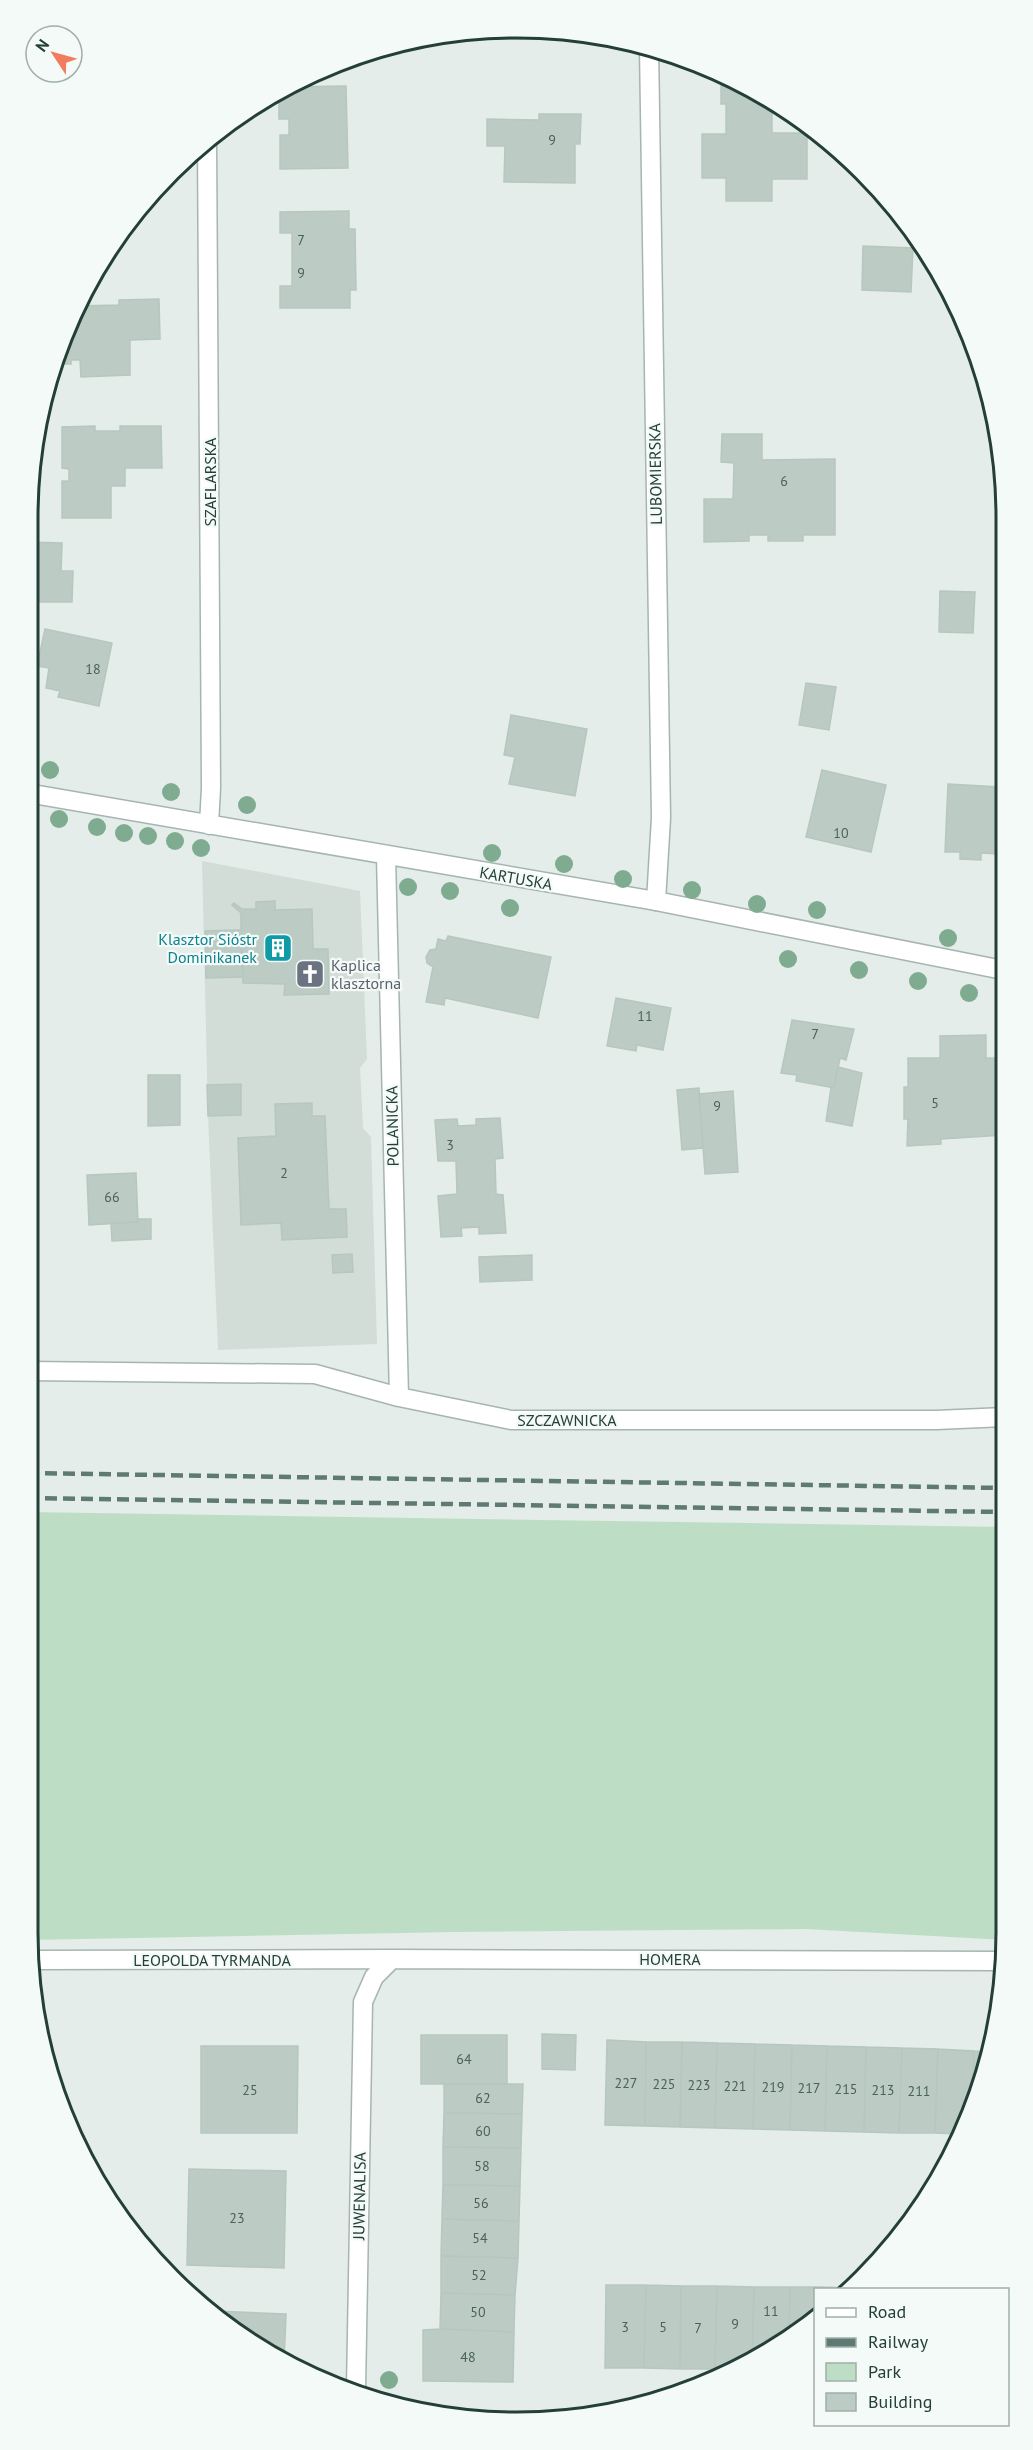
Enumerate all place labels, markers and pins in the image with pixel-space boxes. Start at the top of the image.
place label: Klasztor Sióstr Dominikanek [158,929,258,967]
building icon: Klasztor Sióstr Dominikanek [262,932,294,964]
place label: Kaplica klasztorna [331,955,401,993]
church icon: Kaplica klasztorna [294,958,326,990]

